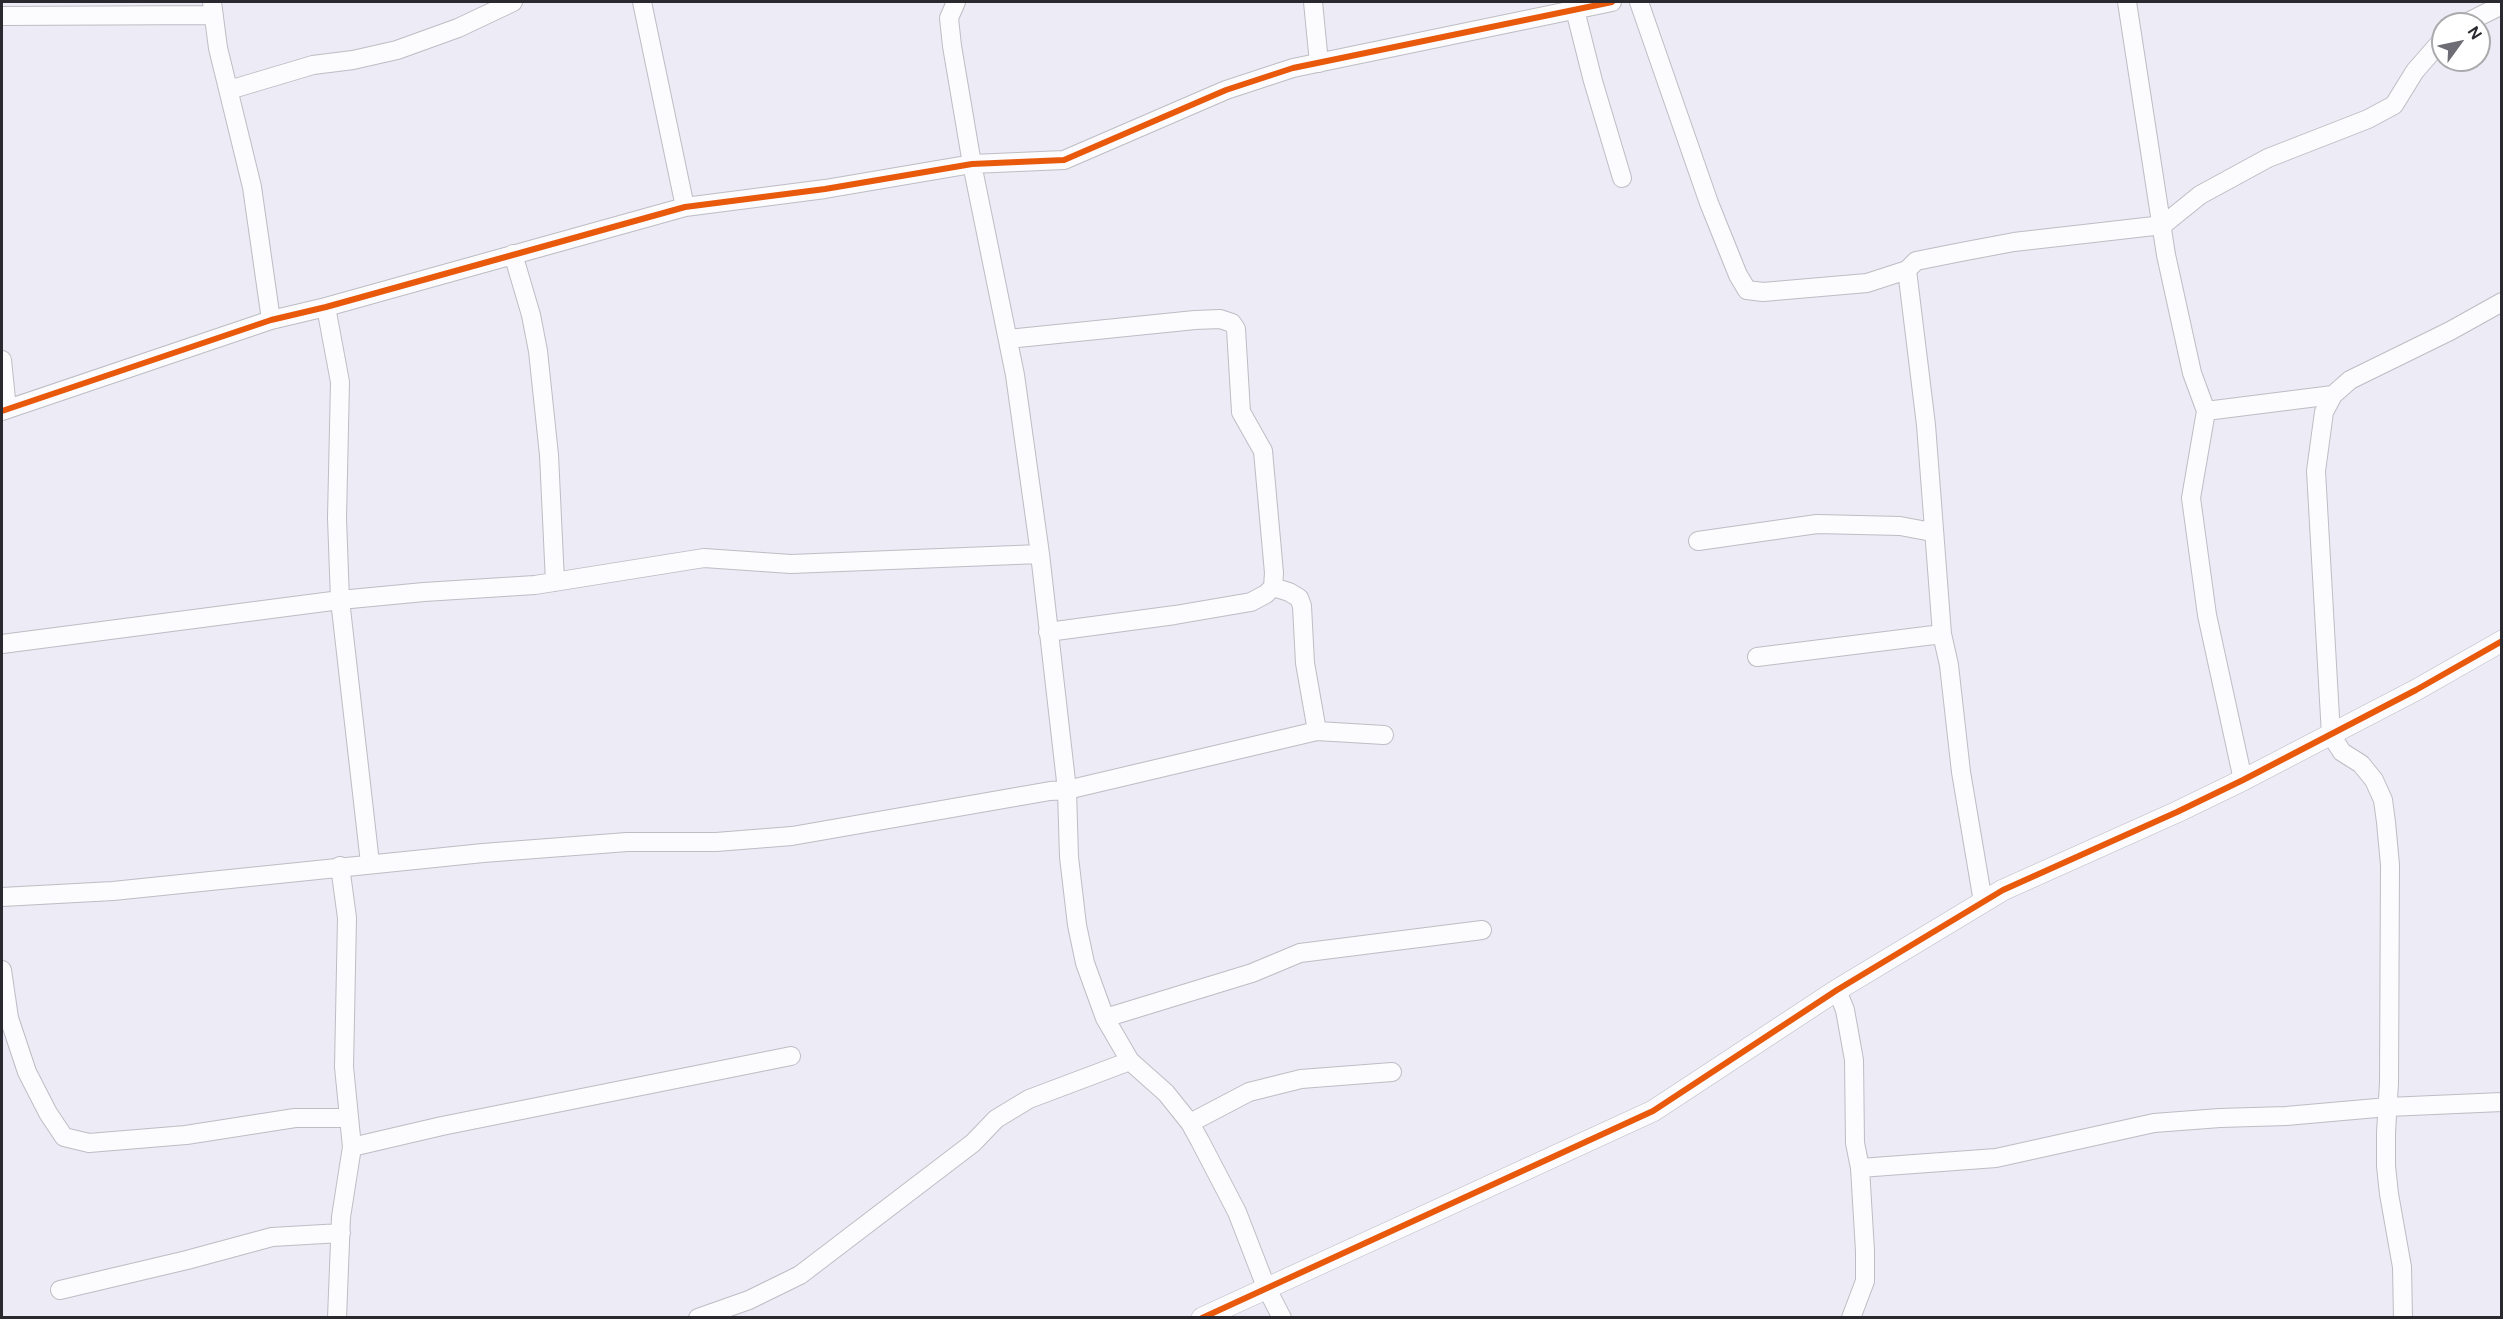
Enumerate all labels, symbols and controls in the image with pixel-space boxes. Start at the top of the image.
north arrow [2431,12,2491,72]
text: N [2463,22,2487,44]

